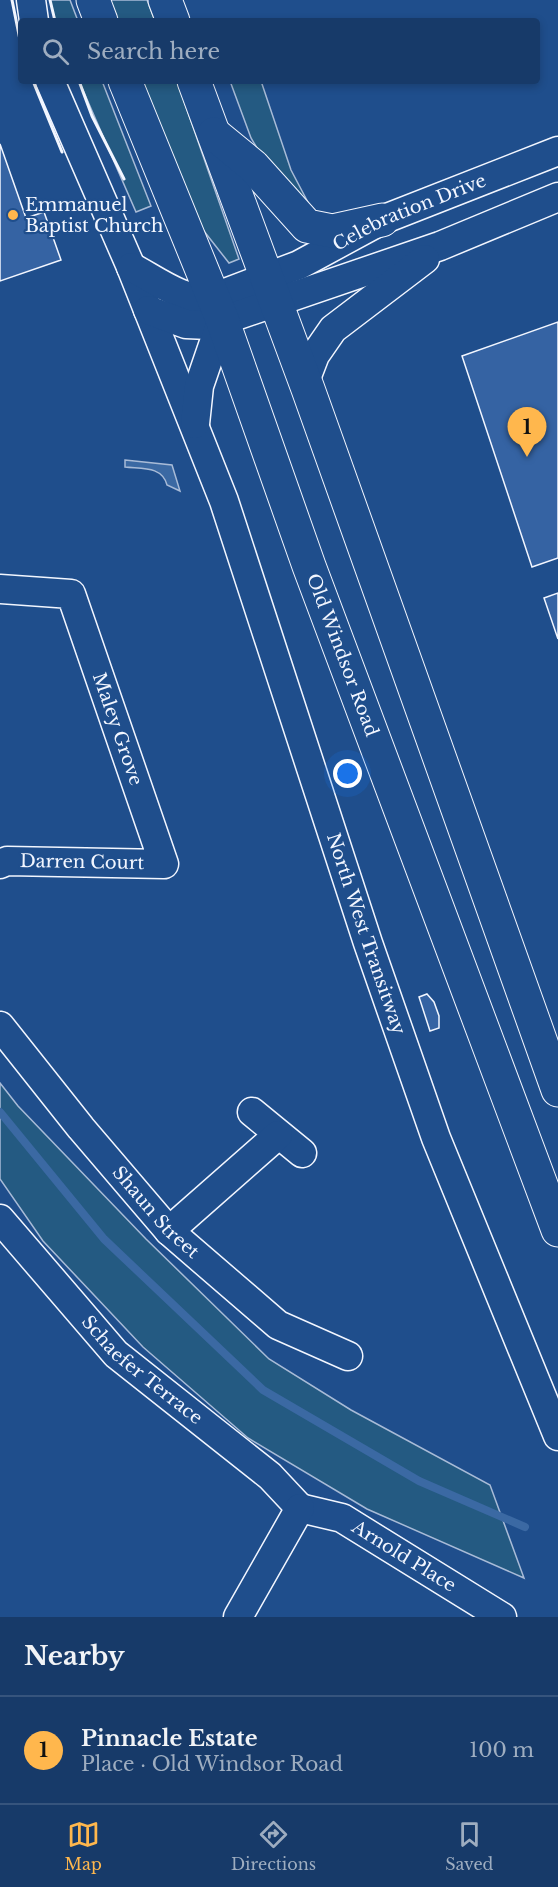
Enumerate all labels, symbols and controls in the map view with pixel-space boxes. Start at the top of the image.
search box [18,18,540,84]
icon: search [39,35,72,68]
text: Search here [87,38,220,65]
street label: Celebration Drive [329,169,489,256]
place label: Emmanuel Baptist Church [25,194,163,237]
marker: Emmanuel Baptist Church [6,208,20,222]
pin: 1 [508,408,546,457]
street label: Old Windsor Road [302,571,383,740]
street label: Maley Grove [88,670,147,788]
your location [333,759,362,788]
street label: North West Transitway [322,830,410,1038]
street label: Darren Court [20,850,145,874]
street label: Shaun Street [108,1162,204,1263]
street label: Schaefer Terrace [77,1311,207,1429]
street label: Arnold Place [347,1515,460,1597]
text: Nearby [24,1640,125,1672]
text: Pinnacle Estate [81,1725,258,1752]
text: 1 [39,1738,48,1762]
text: 100 m [469,1738,534,1762]
text: Place · Old Windsor Road [81,1752,343,1776]
tab: Map [65,1818,102,1874]
tab: Directions [231,1818,316,1874]
tab: Saved [445,1818,493,1874]

